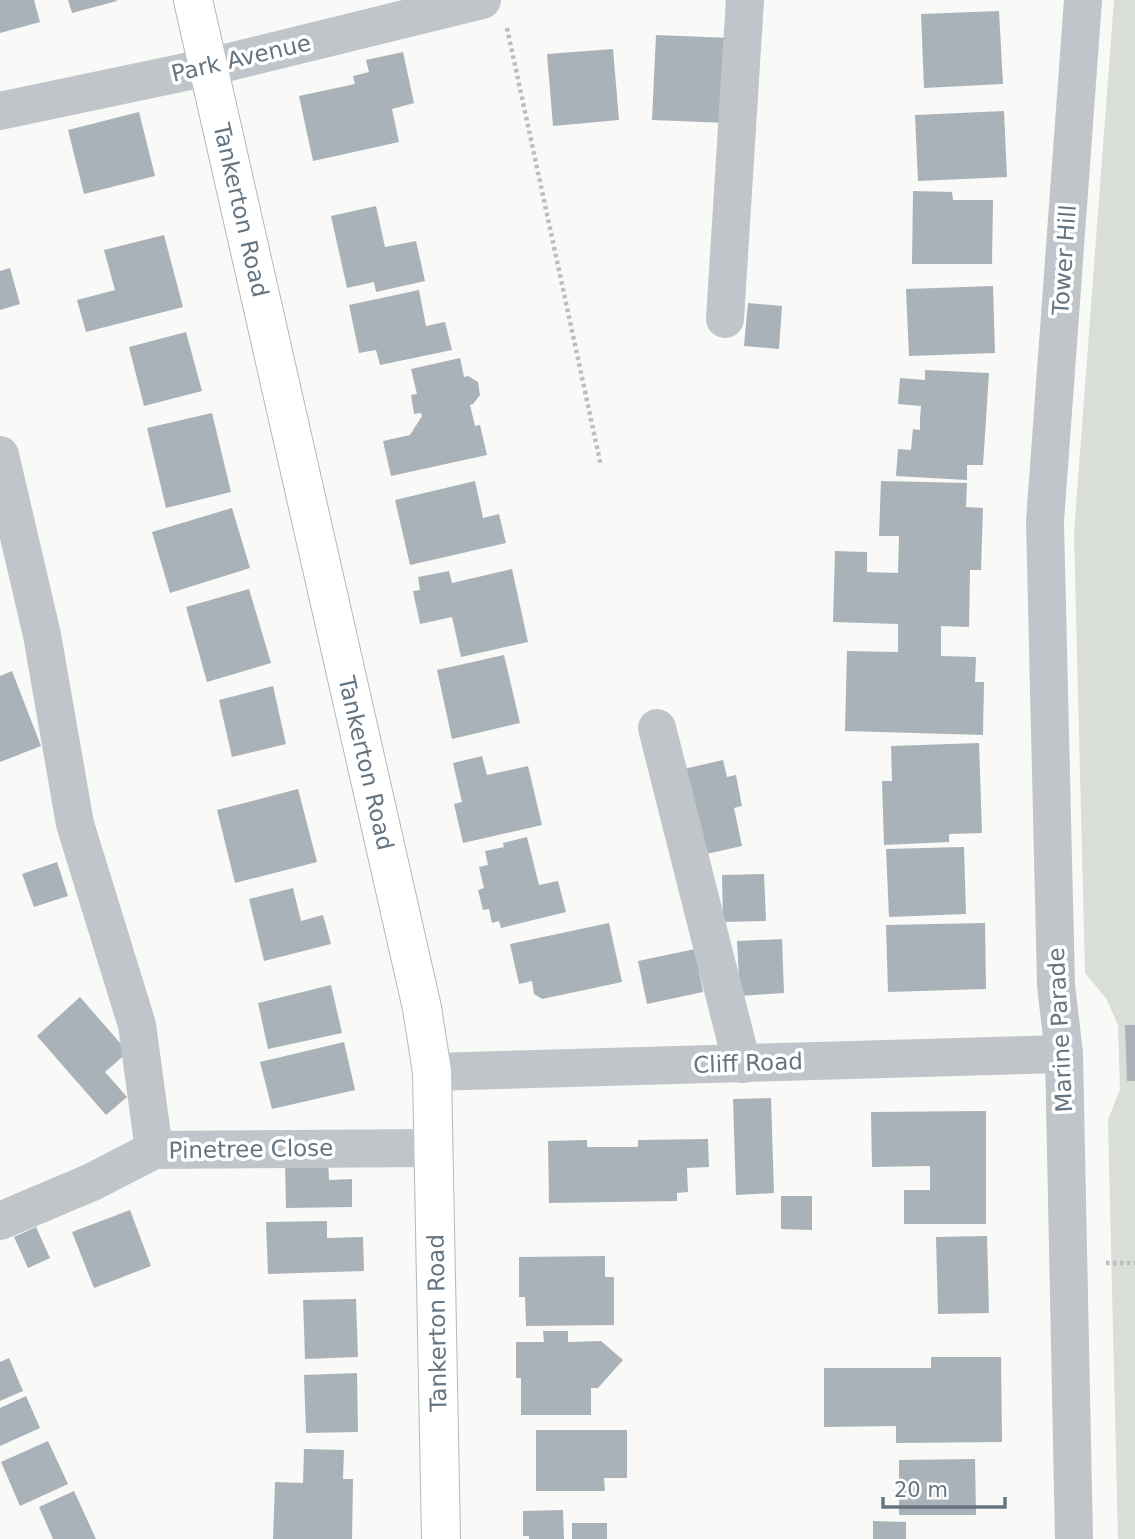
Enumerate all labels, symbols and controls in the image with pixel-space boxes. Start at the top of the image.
street label: Park Avenue [169,29,313,87]
street label: Tankerton Road [208,120,274,300]
street label: Tower Hill [1047,204,1081,317]
street label: Tankerton Road [333,673,399,853]
street label: Marine Parade [1043,947,1077,1113]
street label: Cliff Road [693,1048,803,1078]
street label: Pinetree Close [168,1135,334,1163]
street label: Tankerton Road [422,1234,452,1413]
scale bar [883,1466,1006,1510]
text: 20 m [894,1478,948,1502]

